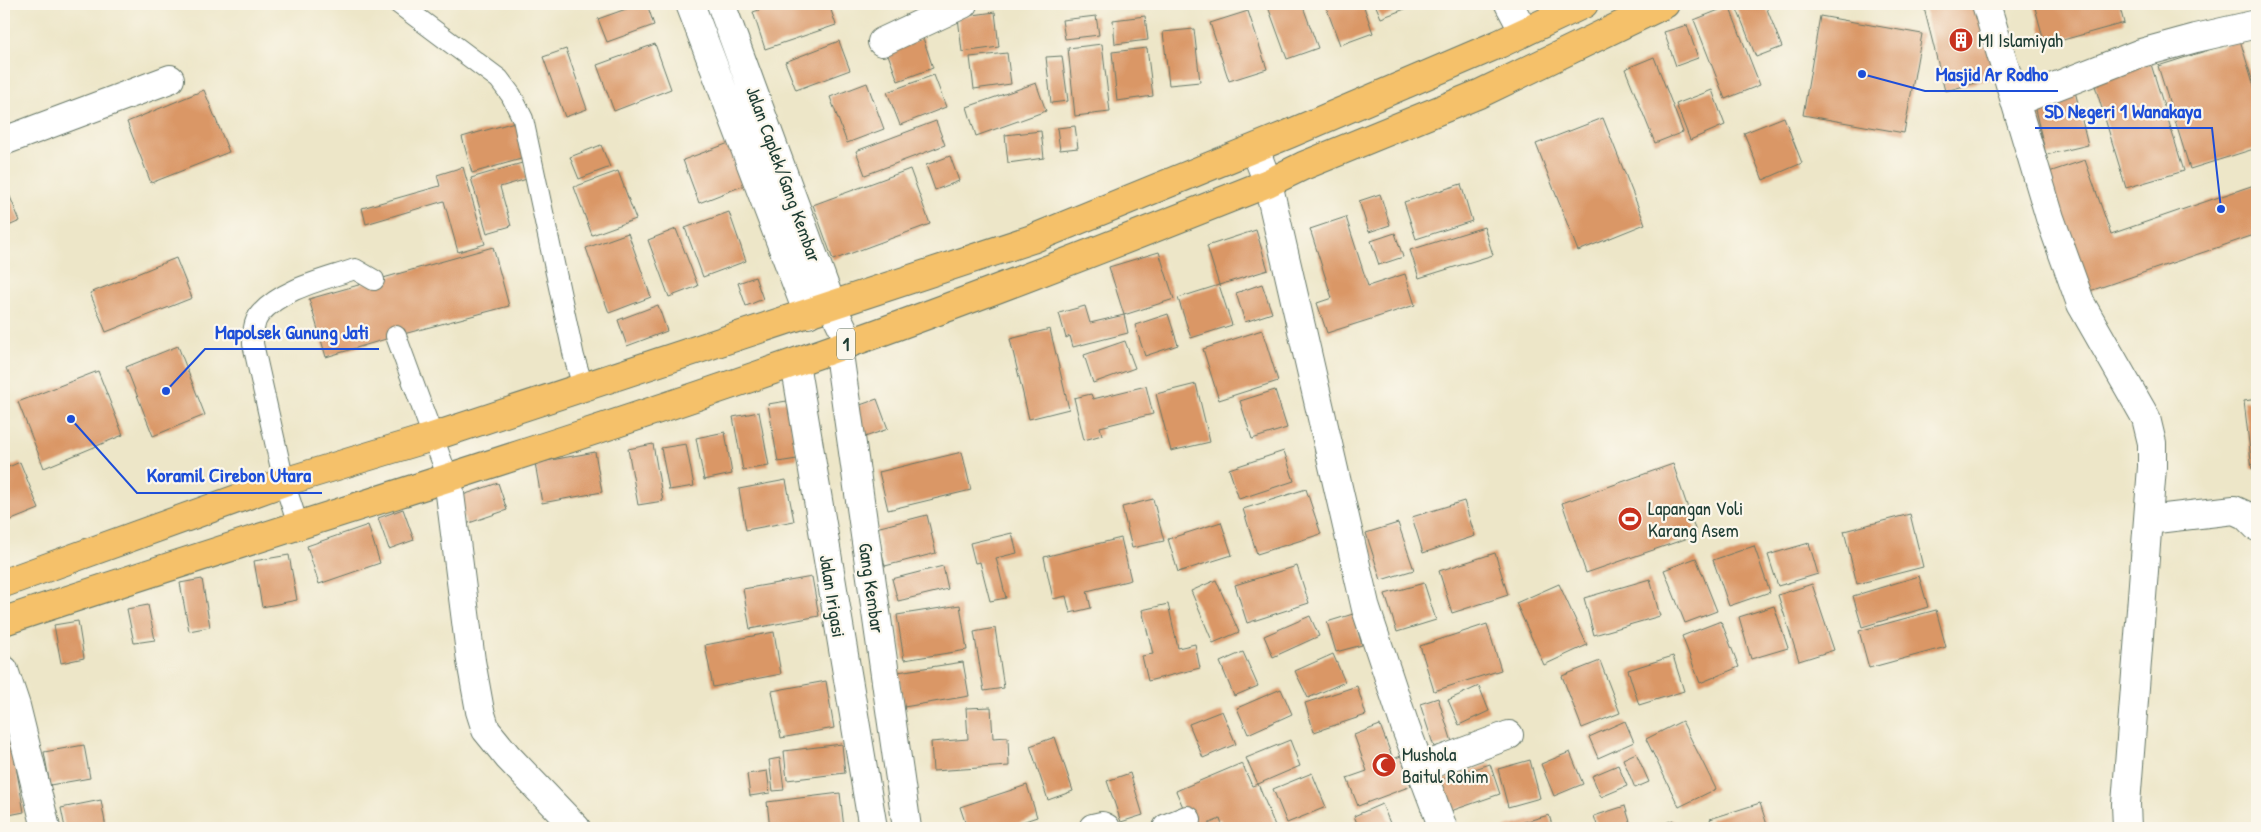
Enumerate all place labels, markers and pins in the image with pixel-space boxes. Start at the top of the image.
building icon: MI Islamiyah [1948,27,1974,53]
place label: MI Islamiyah [1978,27,2063,53]
callout: Masjid Ar Rodho [1925,56,2058,91]
callout: SD Negeri 1 Wanakaya [2035,93,2212,128]
callout: Mapolsek Gunung Jati [205,314,379,349]
callout: Koramil Cirebon Utara [137,458,322,493]
place label: Lapangan Voli Karang Asem [1648,495,1743,543]
sports icon: Lapangan Voli Karang Asem [1617,506,1643,532]
place label: Mushola Baitul Rohim [1402,741,1488,789]
mosque icon: Mushola Baitul Rohim [1371,752,1397,778]

